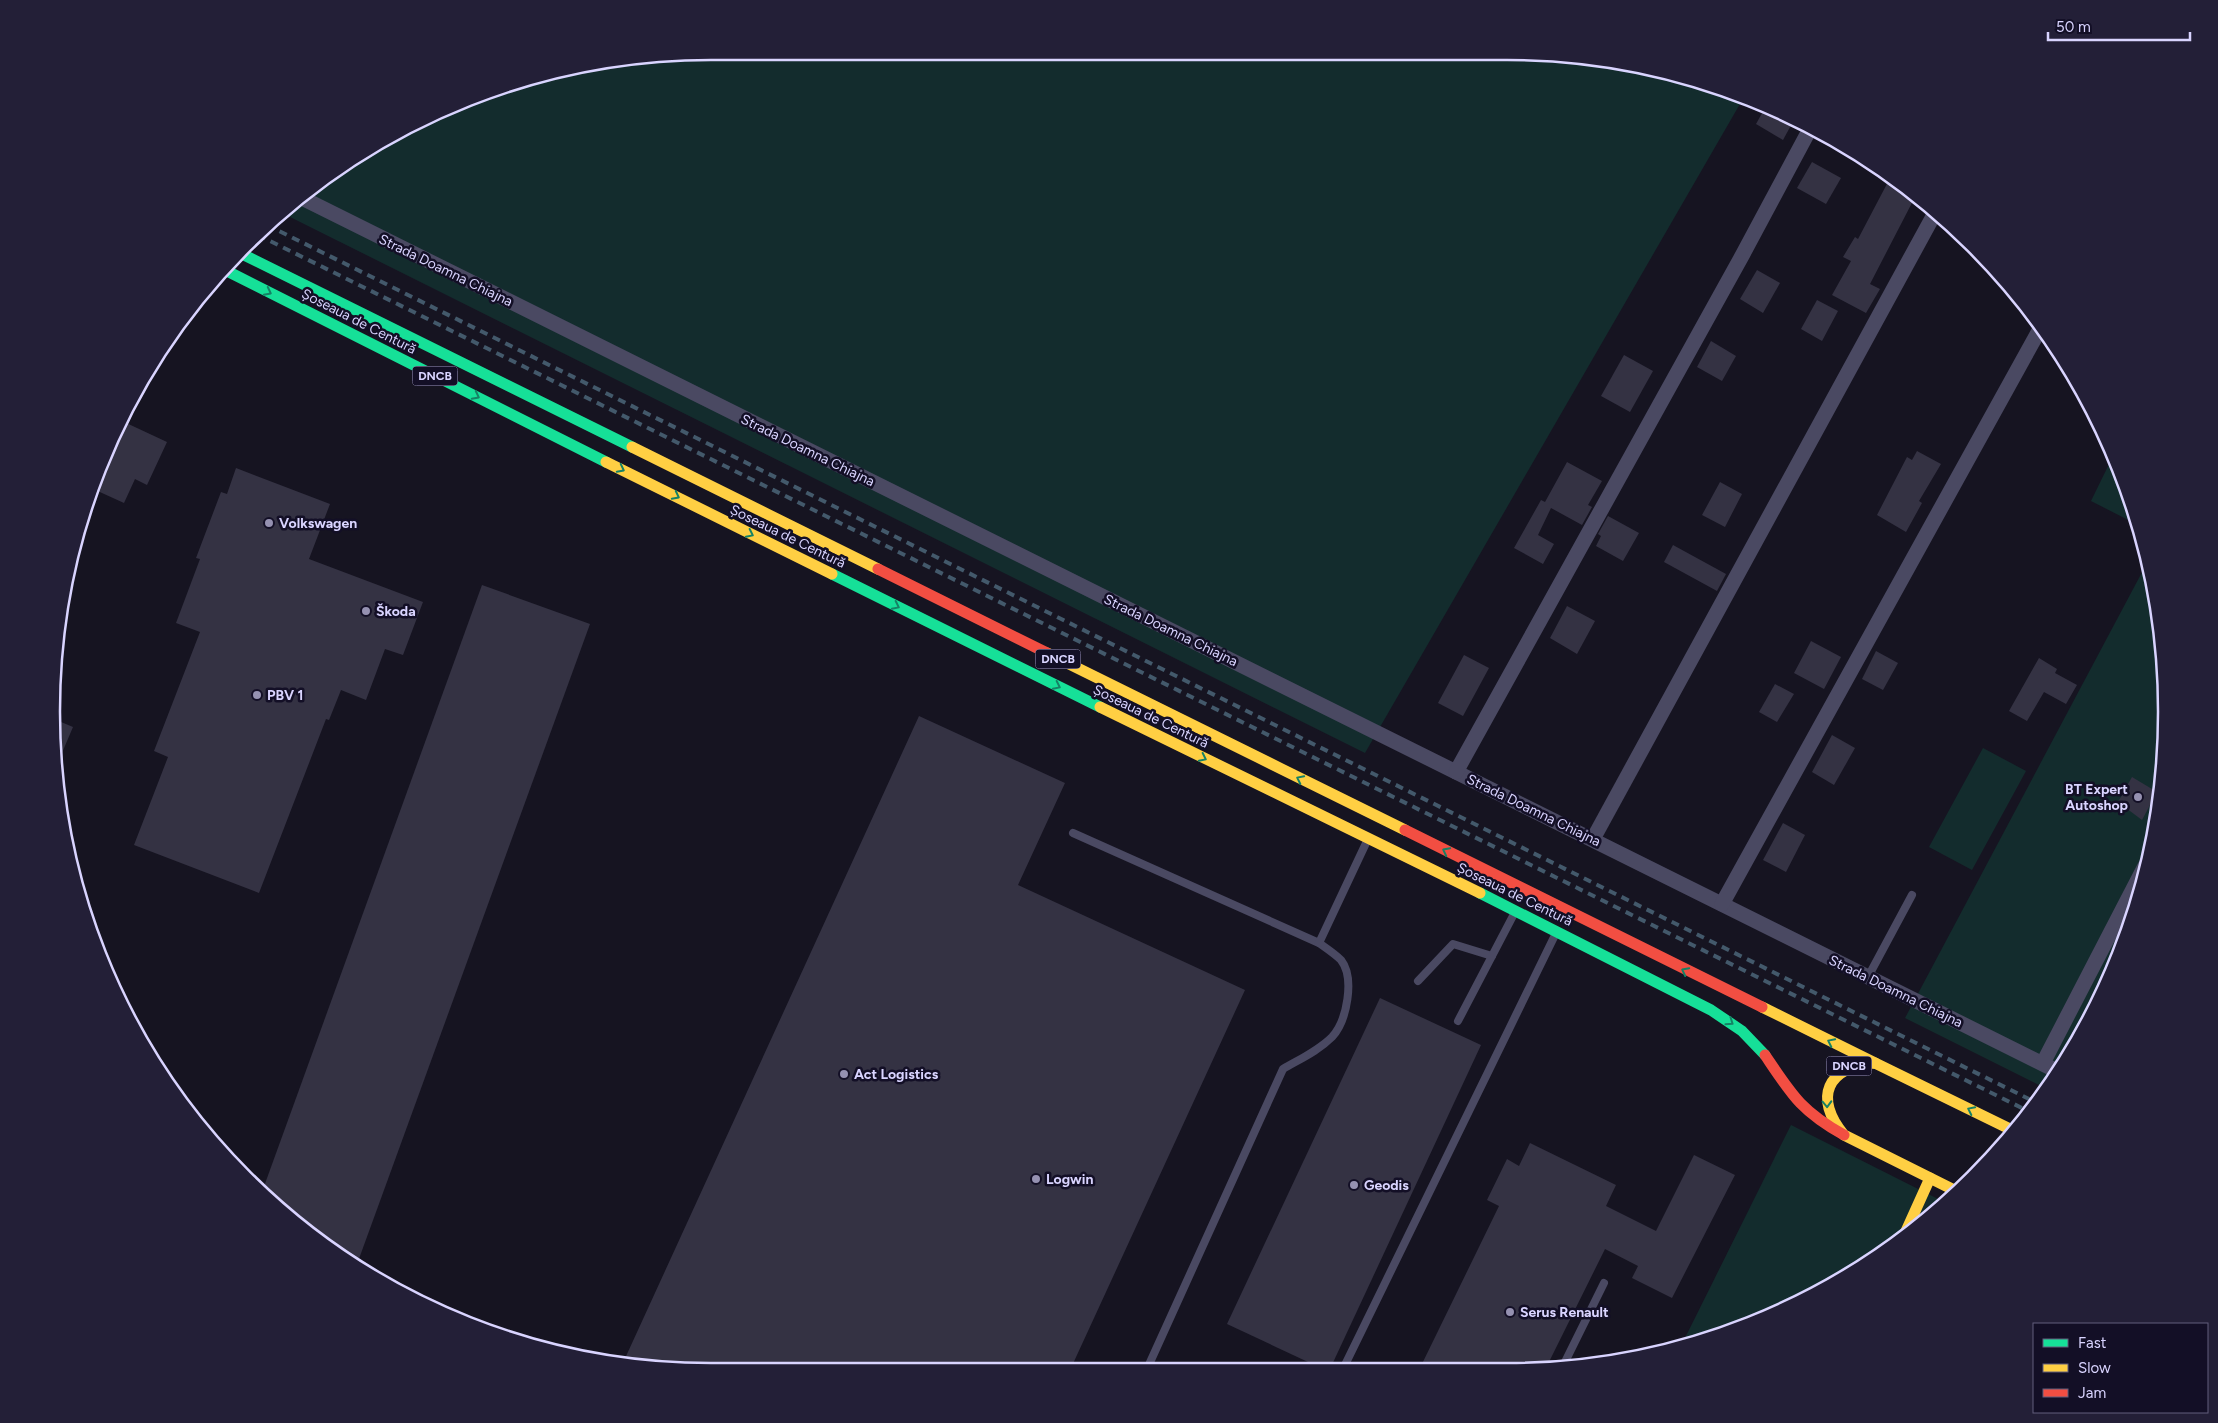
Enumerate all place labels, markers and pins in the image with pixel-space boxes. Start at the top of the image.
place label: Volkswagen [279,515,357,532]
marker: Volkswagen [263,517,275,529]
place label: Škoda [376,603,416,620]
marker: Škoda [360,605,372,617]
place label: PBV 1 [267,687,303,704]
marker: PBV 1 [251,689,263,701]
place label: BT Expert Autoshop [2065,781,2128,814]
marker: BT Expert Autoshop [2132,791,2144,803]
place label: Act Logistics [854,1066,939,1083]
marker: Act Logistics [838,1068,850,1080]
place label: Logwin [1046,1171,1093,1188]
marker: Logwin [1030,1173,1042,1185]
place label: Geodis [1364,1177,1409,1194]
marker: Geodis [1348,1179,1360,1191]
place label: Serus Renault [1520,1304,1609,1321]
marker: Serus Renault [1504,1306,1516,1318]

